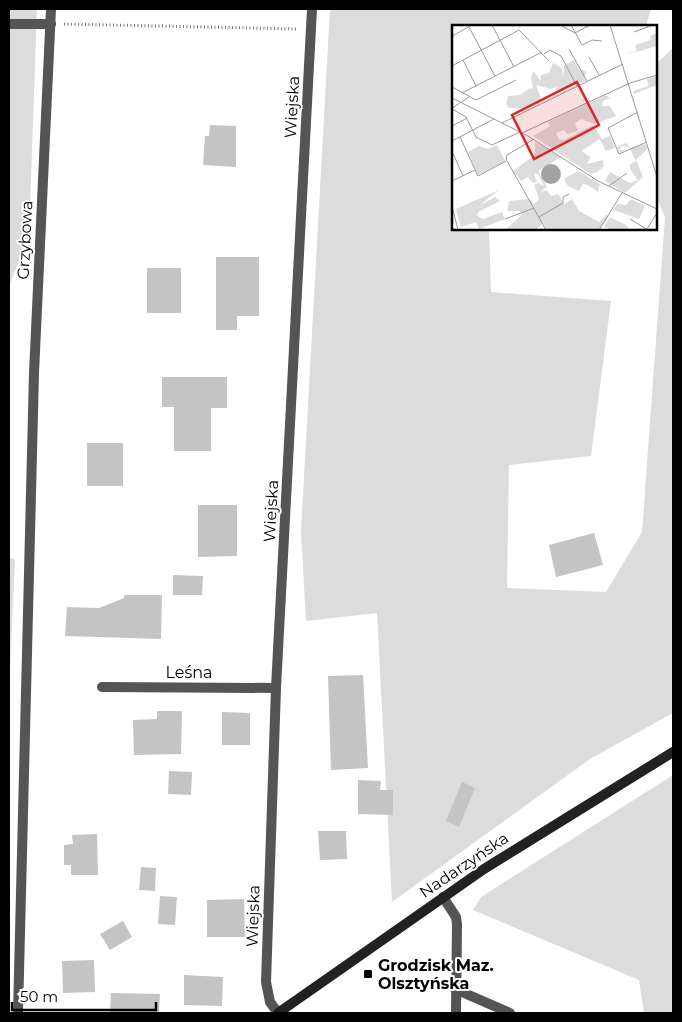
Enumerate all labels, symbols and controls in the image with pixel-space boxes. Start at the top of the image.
inset map [452,25,657,230]
street label: Wiejska [281,75,303,139]
street label: Grzybowa [13,200,37,280]
street label: Wiejska [260,479,282,543]
street label: Leśna [165,663,213,682]
street label: Nadarzyńska [416,828,512,902]
street label: Wiejska [242,884,264,948]
place label: Grodzisk Maz. Olsztyńska [378,956,494,993]
marker: Grodzisk Maz. Olsztyńska [362,968,374,980]
scale bar [12,980,156,1012]
text: 50 m [20,987,58,1006]

